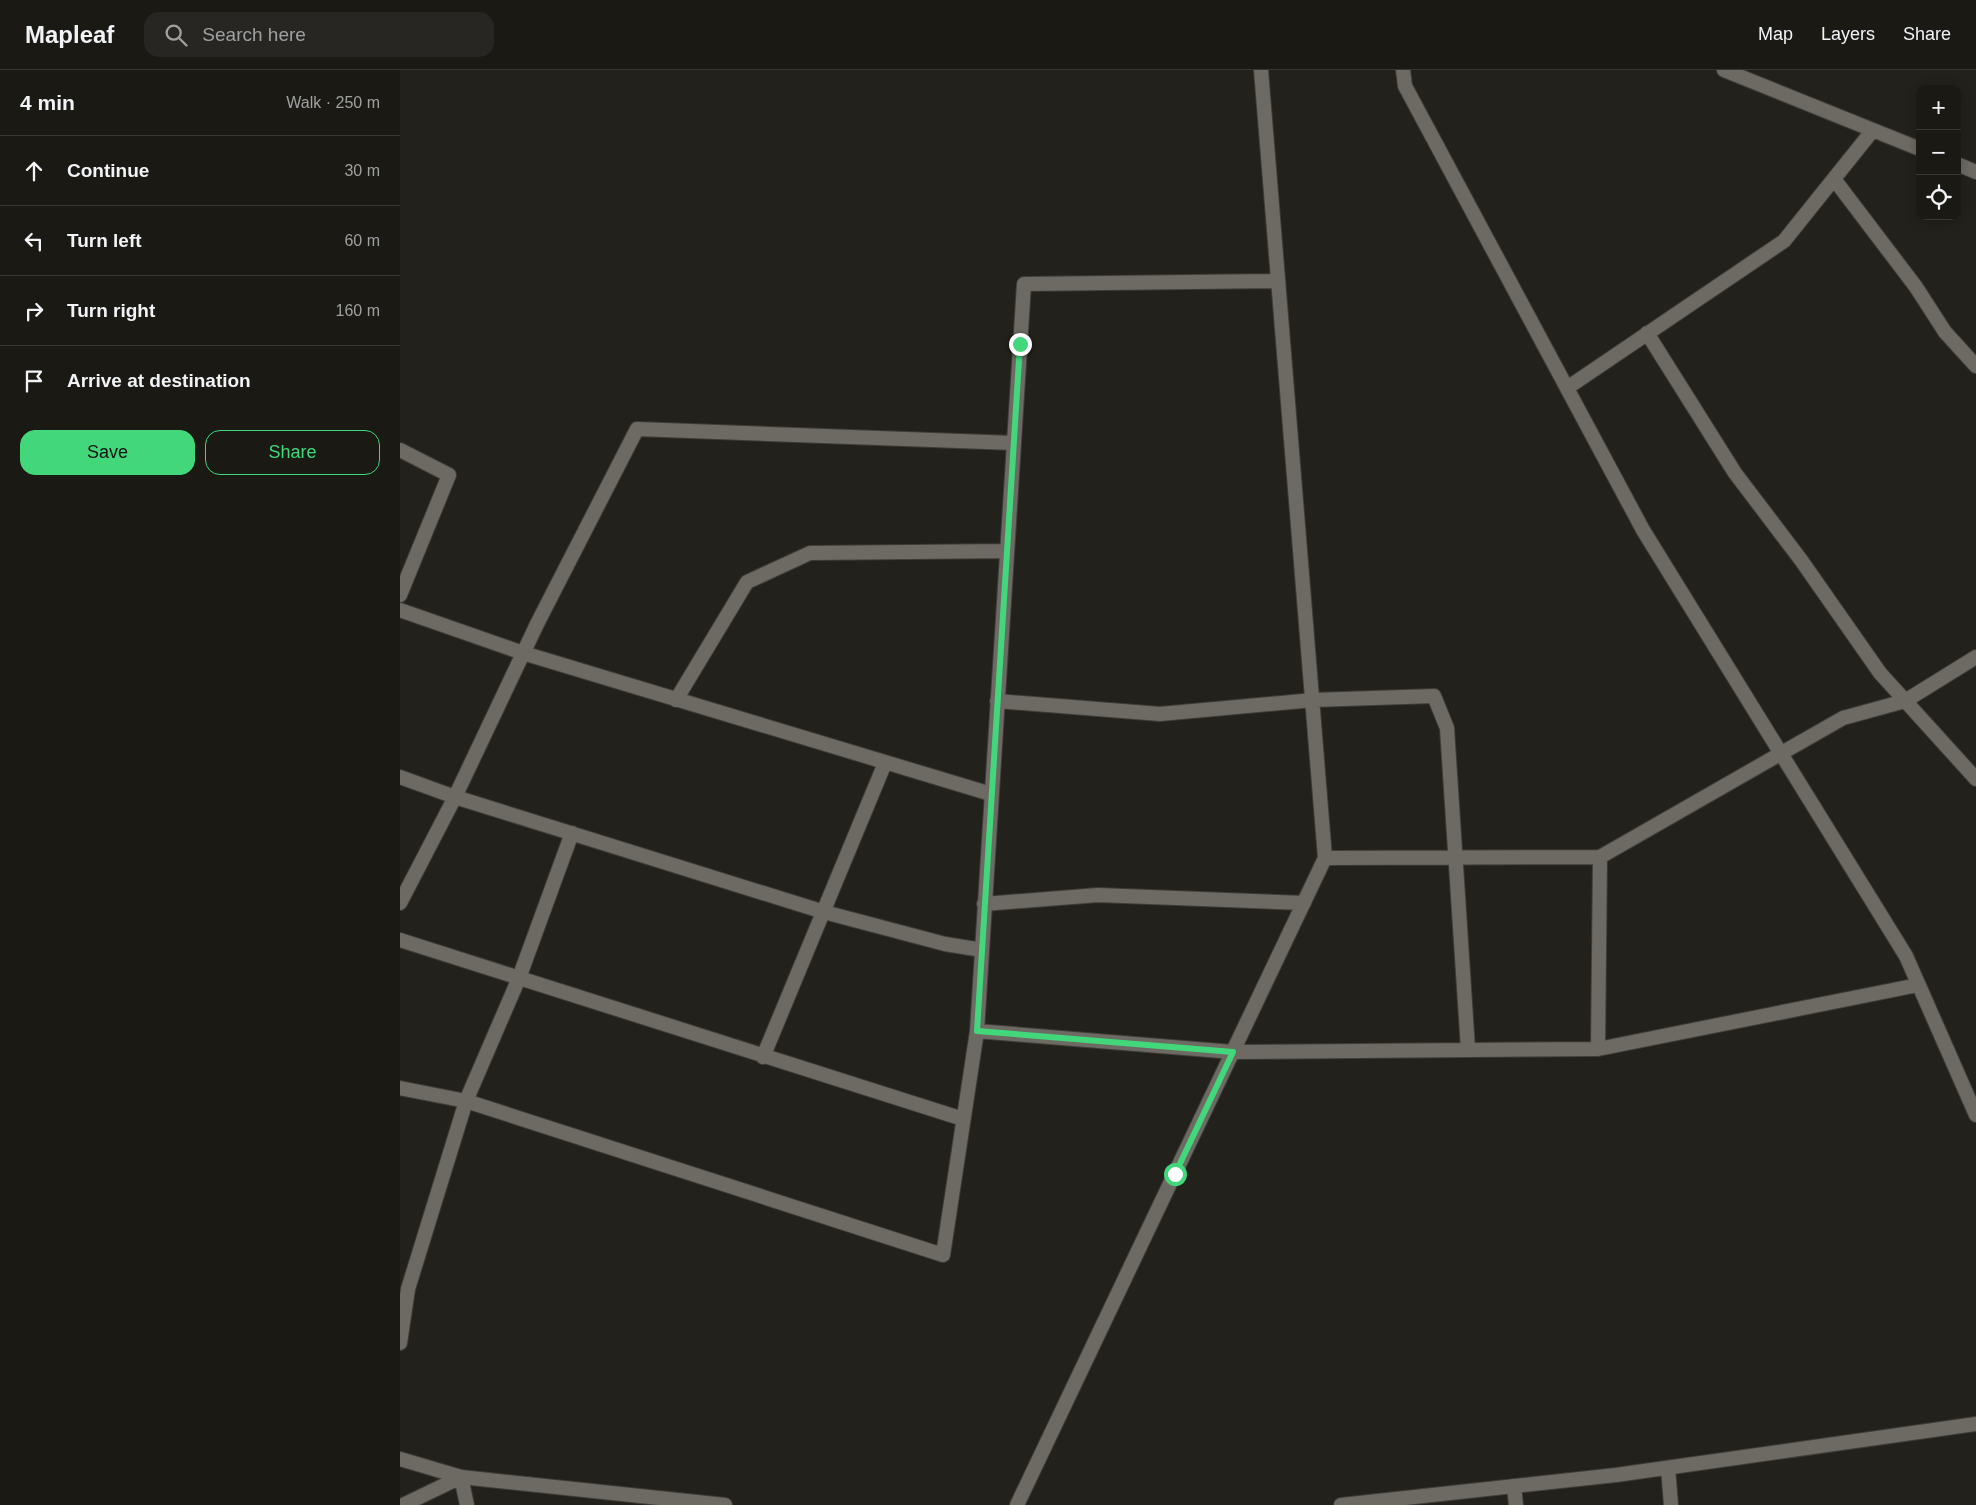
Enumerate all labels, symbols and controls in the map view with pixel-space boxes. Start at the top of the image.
search box [144,12,494,57]
text: Mapleaf [25,21,114,48]
icon: search [162,21,190,49]
text: Search here [202,24,306,45]
text: Map [1758,24,1793,44]
text: Layers [1821,24,1875,44]
text: Share [1903,24,1951,44]
map controls [1916,85,1961,220]
button: + [1916,85,1961,130]
text: 4 min [20,91,75,114]
text: Walk · 250 m [286,94,380,111]
button: − [1916,130,1961,175]
icon: ahead [20,157,48,185]
text: Continue [67,160,149,181]
text: 30 m [344,162,380,179]
button: locate [1916,175,1961,220]
icon: left [20,227,48,255]
text: Turn left [67,230,142,251]
text: 60 m [344,232,380,249]
icon: right [20,297,48,325]
text: Turn right [67,300,155,321]
text: 160 m [336,302,380,319]
route end [1009,333,1032,356]
icon: arrive [20,367,48,395]
text: Arrive at destination [67,370,251,391]
button: Save [20,430,195,475]
button: Share [205,430,380,475]
route start [1164,1163,1187,1186]

